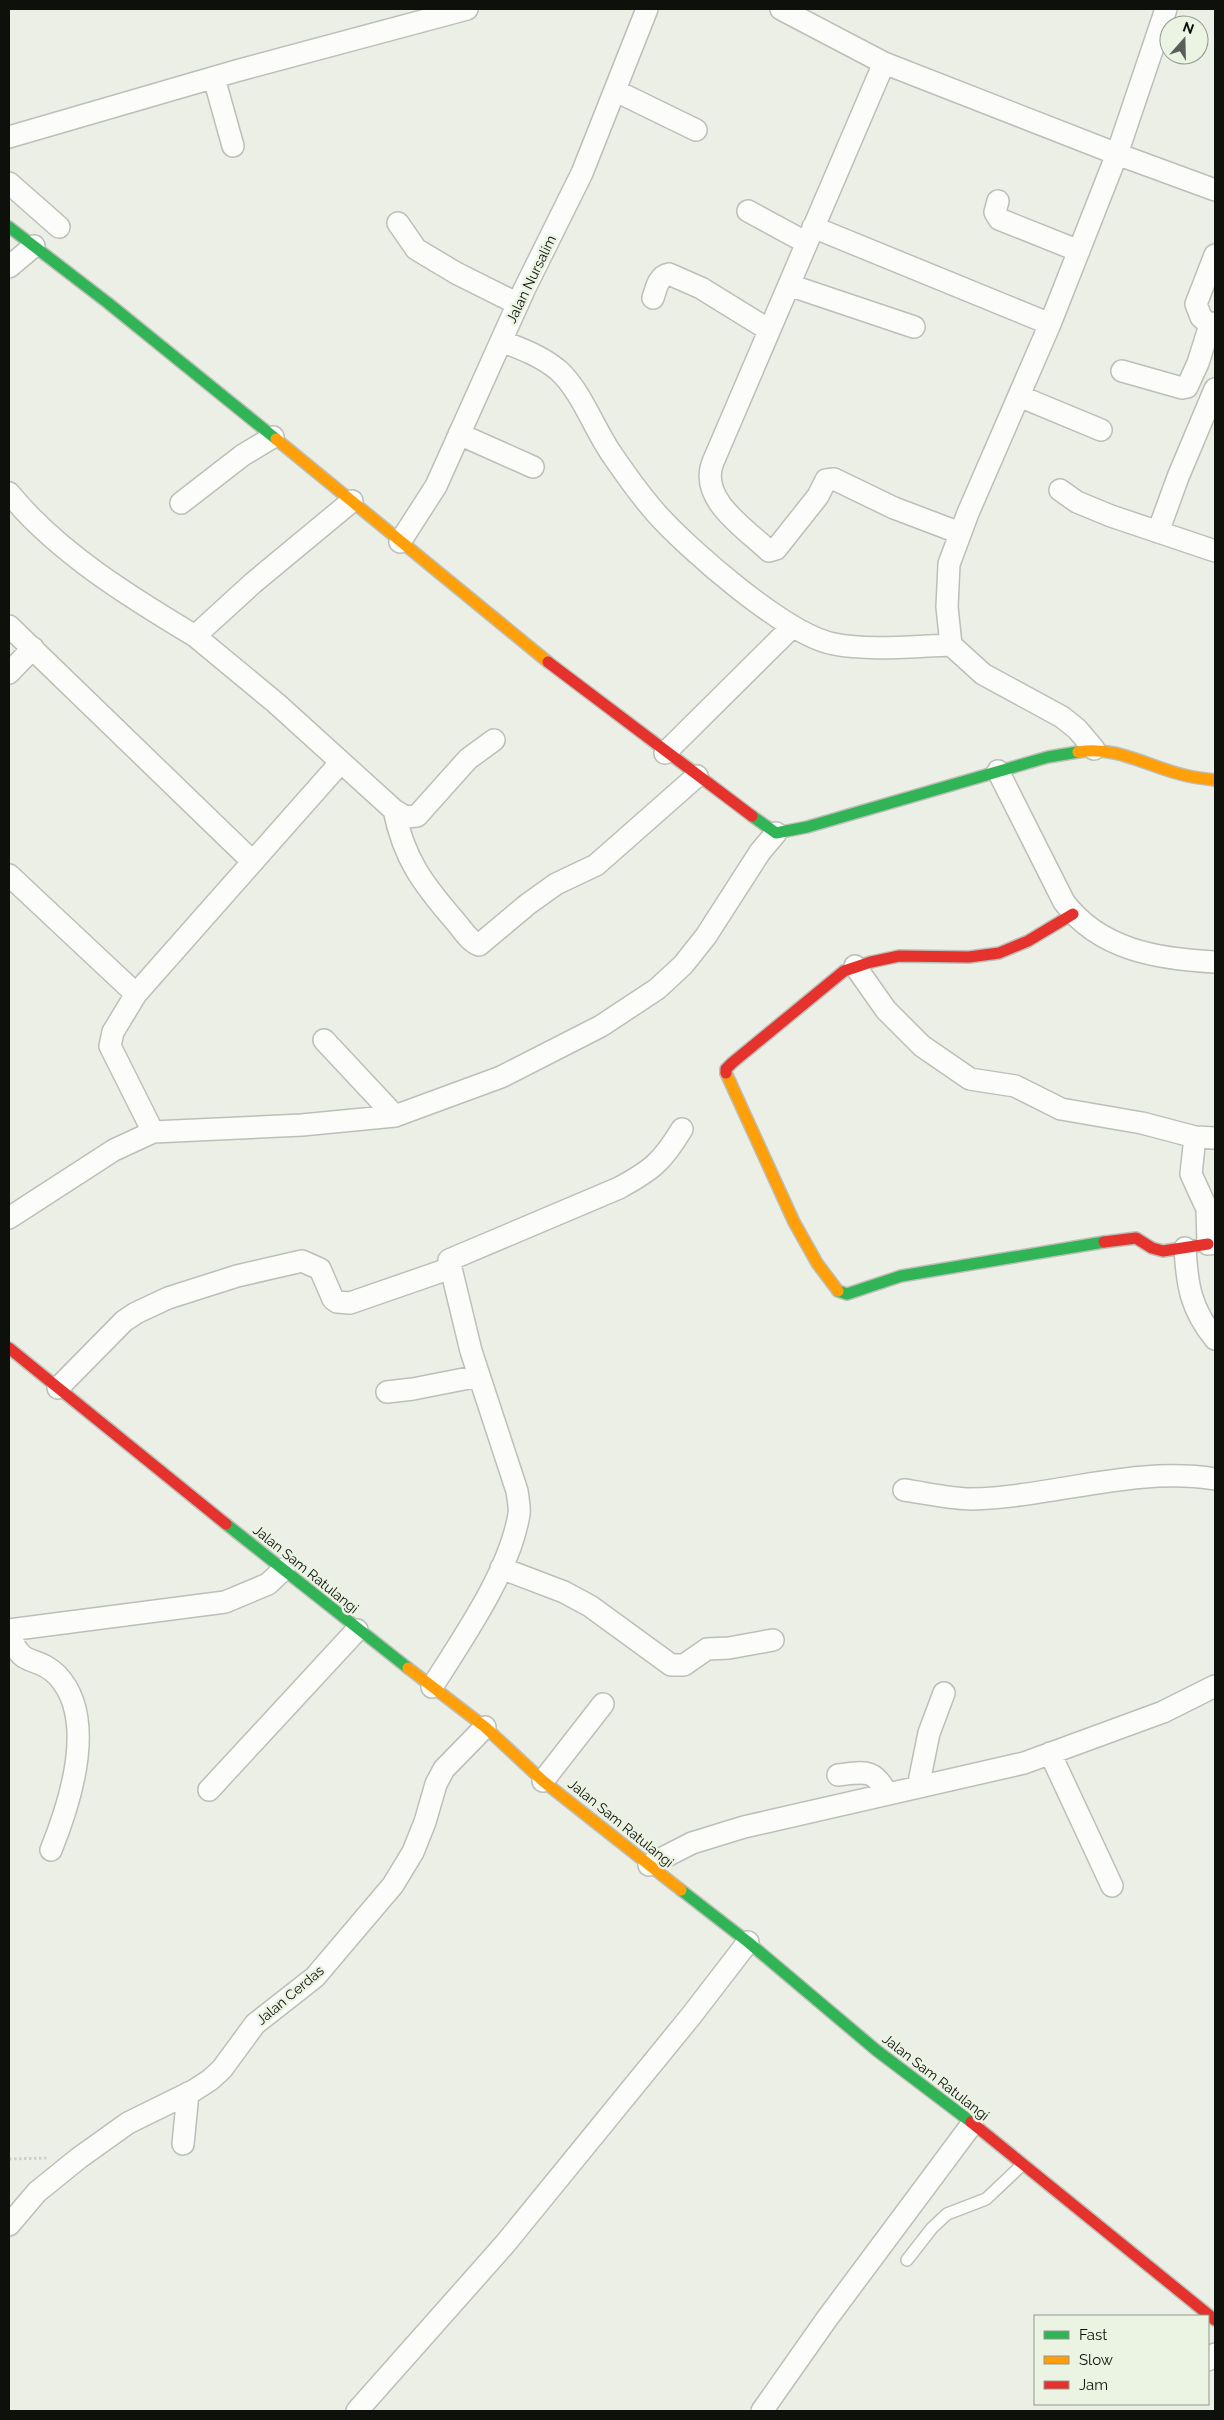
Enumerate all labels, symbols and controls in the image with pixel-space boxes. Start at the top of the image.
north arrow [1159,15,1209,65]
text: N [1181,18,1196,37]
street label: Jalan Nursalim [503,233,559,325]
street label: Jalan Sam Ratulangi [250,1522,362,1616]
street label: Jalan Sam Ratulangi [565,1776,677,1870]
street label: Jalan Cerdas [253,1962,327,2028]
street label: Jalan Sam Ratulangi [879,2030,993,2124]
legend [1034,2315,1209,2405]
text: Fast [1079,2326,1107,2344]
text: Slow [1079,2351,1113,2369]
text: Jam [1079,2376,1108,2394]

